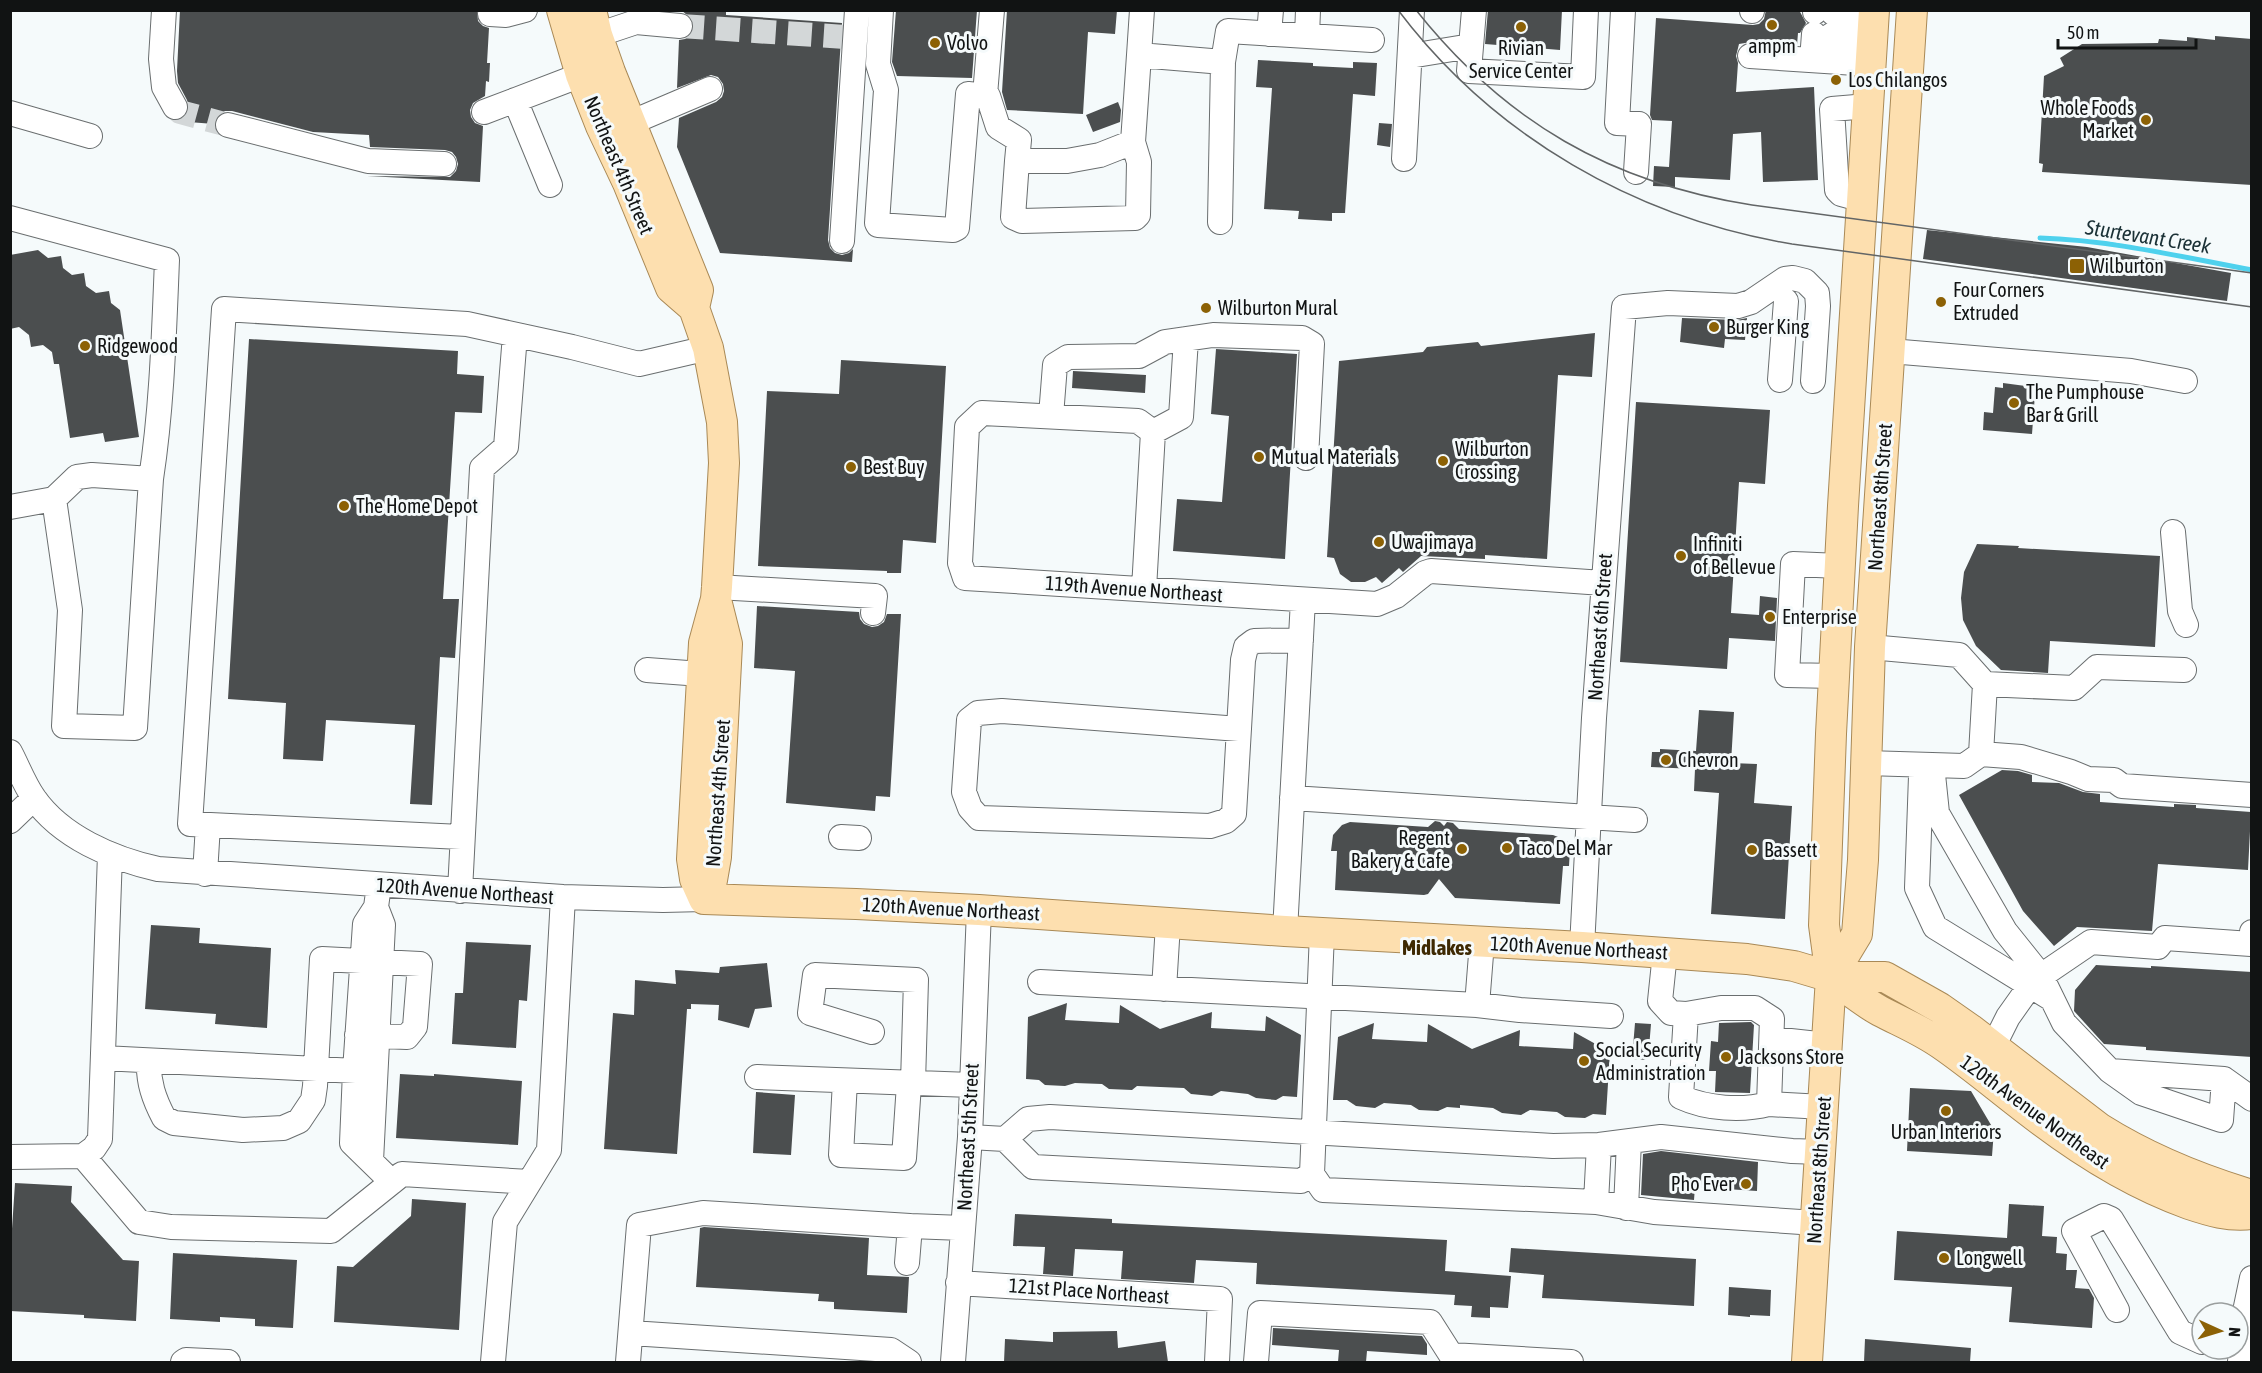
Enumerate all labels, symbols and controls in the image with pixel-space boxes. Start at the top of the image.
scale bar [2058,12,2196,50]
marker: ampm [1765,18,1779,32]
marker: Rivian Service Center [1514,20,1528,34]
text: 50 m [2067,22,2099,43]
place label: Volvo [947,31,988,54]
place label: ampm [1748,34,1796,57]
marker: Volvo [928,36,942,50]
place label: Rivian Service Center [1469,36,1574,82]
place label: Los Chilangos [1848,68,1947,91]
marker: Los Chilangos [1829,73,1843,87]
street label: Northeast 4th Street [580,92,659,238]
place label: Whole Foods Market [2040,96,2134,142]
marker: Whole Foods Market [2139,113,2153,127]
water label: Sturtevant Creek [2083,214,2213,258]
place label: Wilburton [2090,254,2164,277]
marker: Wilburton [2068,257,2086,275]
place label: Four Corners Extruded [1953,278,2044,324]
marker: Four Corners Extruded [1934,295,1948,309]
place label: Wilburton Mural [1218,296,1338,319]
marker: Wilburton Mural [1199,301,1213,315]
place label: Burger King [1726,315,1809,338]
marker: Burger King [1707,320,1721,334]
place label: Ridgewood [97,334,178,357]
marker: Ridgewood [78,339,92,353]
place label: The Pumphouse Bar & Grill [2026,380,2144,426]
marker: The Pumphouse Bar & Grill [2007,396,2021,410]
street label: Northeast 8th Street [1863,422,1896,571]
place label: Wilburton Crossing [1455,437,1529,483]
place label: Mutual Materials [1271,445,1396,468]
marker: Mutual Materials [1252,450,1266,464]
marker: Wilburton Crossing [1436,454,1450,468]
place label: Best Buy [863,455,925,478]
marker: Best Buy [844,460,858,474]
place label: The Home Depot [356,494,478,517]
marker: The Home Depot [337,499,351,513]
place label: Uwajimaya [1391,530,1474,553]
place label: Infiniti of Bellevue [1693,532,1775,578]
marker: Uwajimaya [1372,535,1386,549]
marker: Infiniti of Bellevue [1674,549,1688,563]
street label: Northeast 6th Street [1583,552,1616,701]
street label: 119th Avenue Northeast [1044,571,1224,606]
place label: Enterprise [1782,605,1857,628]
marker: Enterprise [1763,610,1777,624]
street label: Northeast 4th Street [701,718,734,867]
place label: Chevron [1678,748,1739,771]
marker: Chevron [1659,753,1673,767]
place label: Regent Bakery & Cafe [1351,826,1450,872]
place label: Taco Del Mar [1519,836,1613,859]
place label: Bassett [1764,838,1818,861]
marker: Taco Del Mar [1500,841,1514,855]
marker: Regent Bakery & Cafe [1455,842,1469,856]
marker: Bassett [1745,843,1759,857]
street label: 120th Avenue Northeast [375,873,555,908]
street label: 120th Avenue Northeast [862,892,1041,925]
street label: 120th Avenue Northeast [1490,931,1669,964]
district label: Midlakes [1402,935,1473,959]
place label: Social Security Administration [1596,1038,1706,1084]
place label: Jacksons Store [1738,1045,1844,1068]
marker: Jacksons Store [1719,1050,1733,1064]
street label: 120th Avenue Northeast [1957,1050,2114,1173]
marker: Social Security Administration [1577,1054,1591,1068]
street label: Northeast 5th Street [952,1062,983,1211]
street label: Northeast 8th Street [1802,1095,1835,1244]
marker: Urban Interiors [1939,1104,1953,1118]
place label: Urban Interiors [1890,1120,2002,1143]
place label: Pho Ever [1671,1172,1735,1195]
marker: Pho Ever [1739,1177,1753,1191]
place label: Longwell [1956,1246,2024,1269]
marker: Longwell [1937,1251,1951,1265]
street label: 121st Place Northeast [1008,1273,1170,1308]
north arrow [2190,1301,2250,1361]
text: N [2226,1327,2244,1337]

